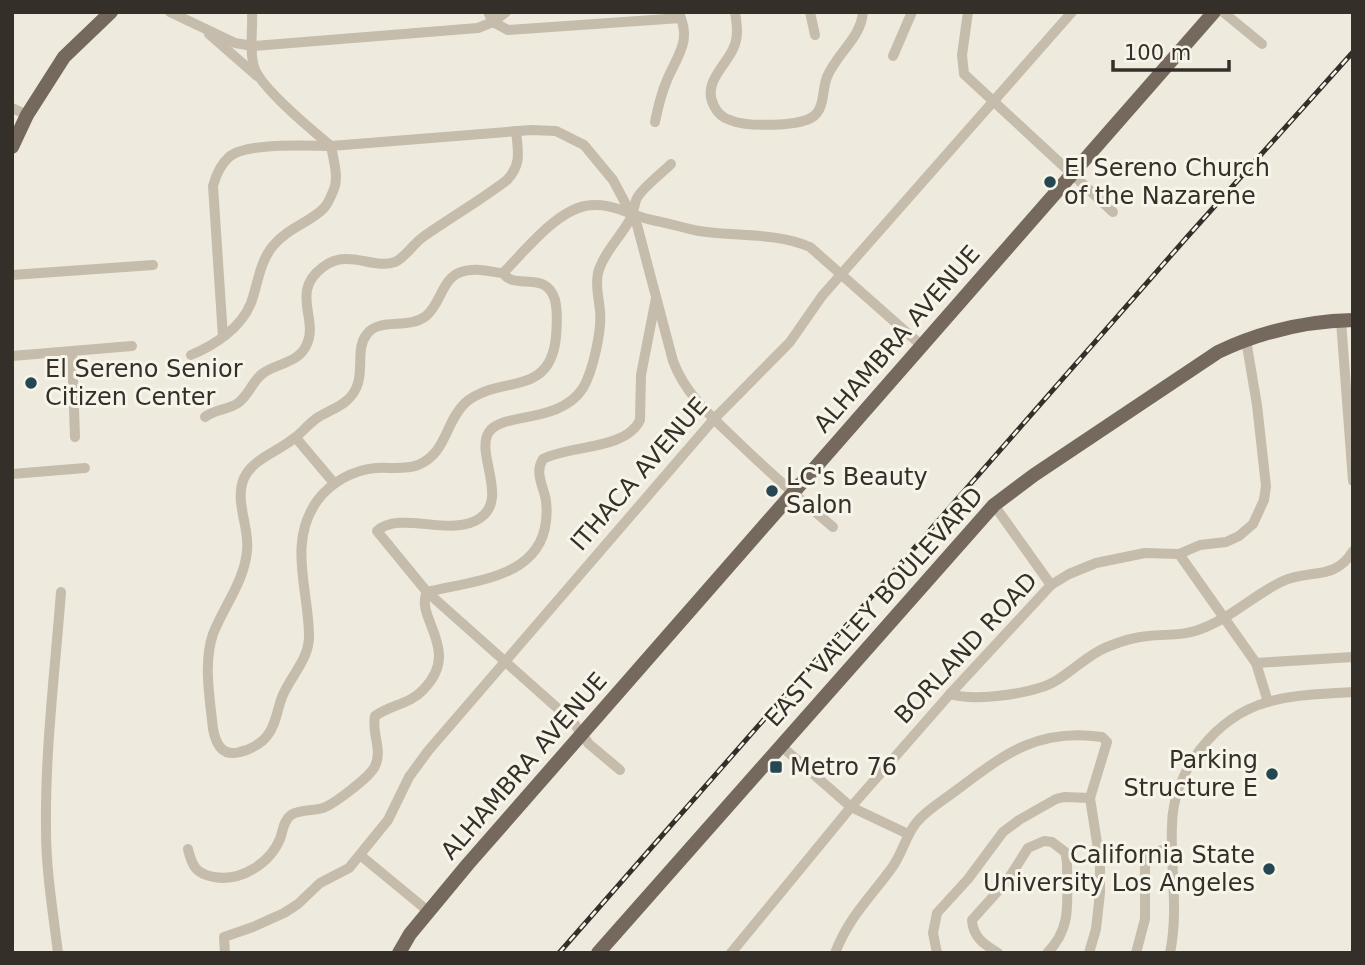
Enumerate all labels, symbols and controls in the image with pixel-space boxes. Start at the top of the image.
scale bar [1113,28,1228,72]
text: 100 m [1124,41,1191,65]
place label: El Sereno Church of the Nazarene [1064,154,1270,210]
marker: El Sereno Church of the Nazarene [1042,174,1058,190]
street label: ALHAMBRA AVENUE [808,240,986,438]
place label: El Sereno Senior Citizen Center [45,355,243,411]
marker: El Sereno Senior Citizen Center [23,375,39,391]
street label: ITHACA AVENUE [565,392,713,556]
place label: LC's Beauty Salon [786,463,928,519]
street label: EAST VALLEY BOULEVARD [759,482,989,732]
marker: LC's Beauty Salon [764,483,780,499]
street label: BORLAND ROAD [889,567,1043,729]
street label: ALHAMBRA AVENUE [435,667,613,865]
place label: Parking Structure E [1124,746,1258,802]
place label: Metro 76 [790,753,897,781]
marker: Metro 76 [768,759,784,775]
marker: Parking Structure E [1264,766,1280,782]
place label: California State University Los Angeles [983,841,1255,897]
marker: California State University Los Angeles [1261,861,1277,877]

